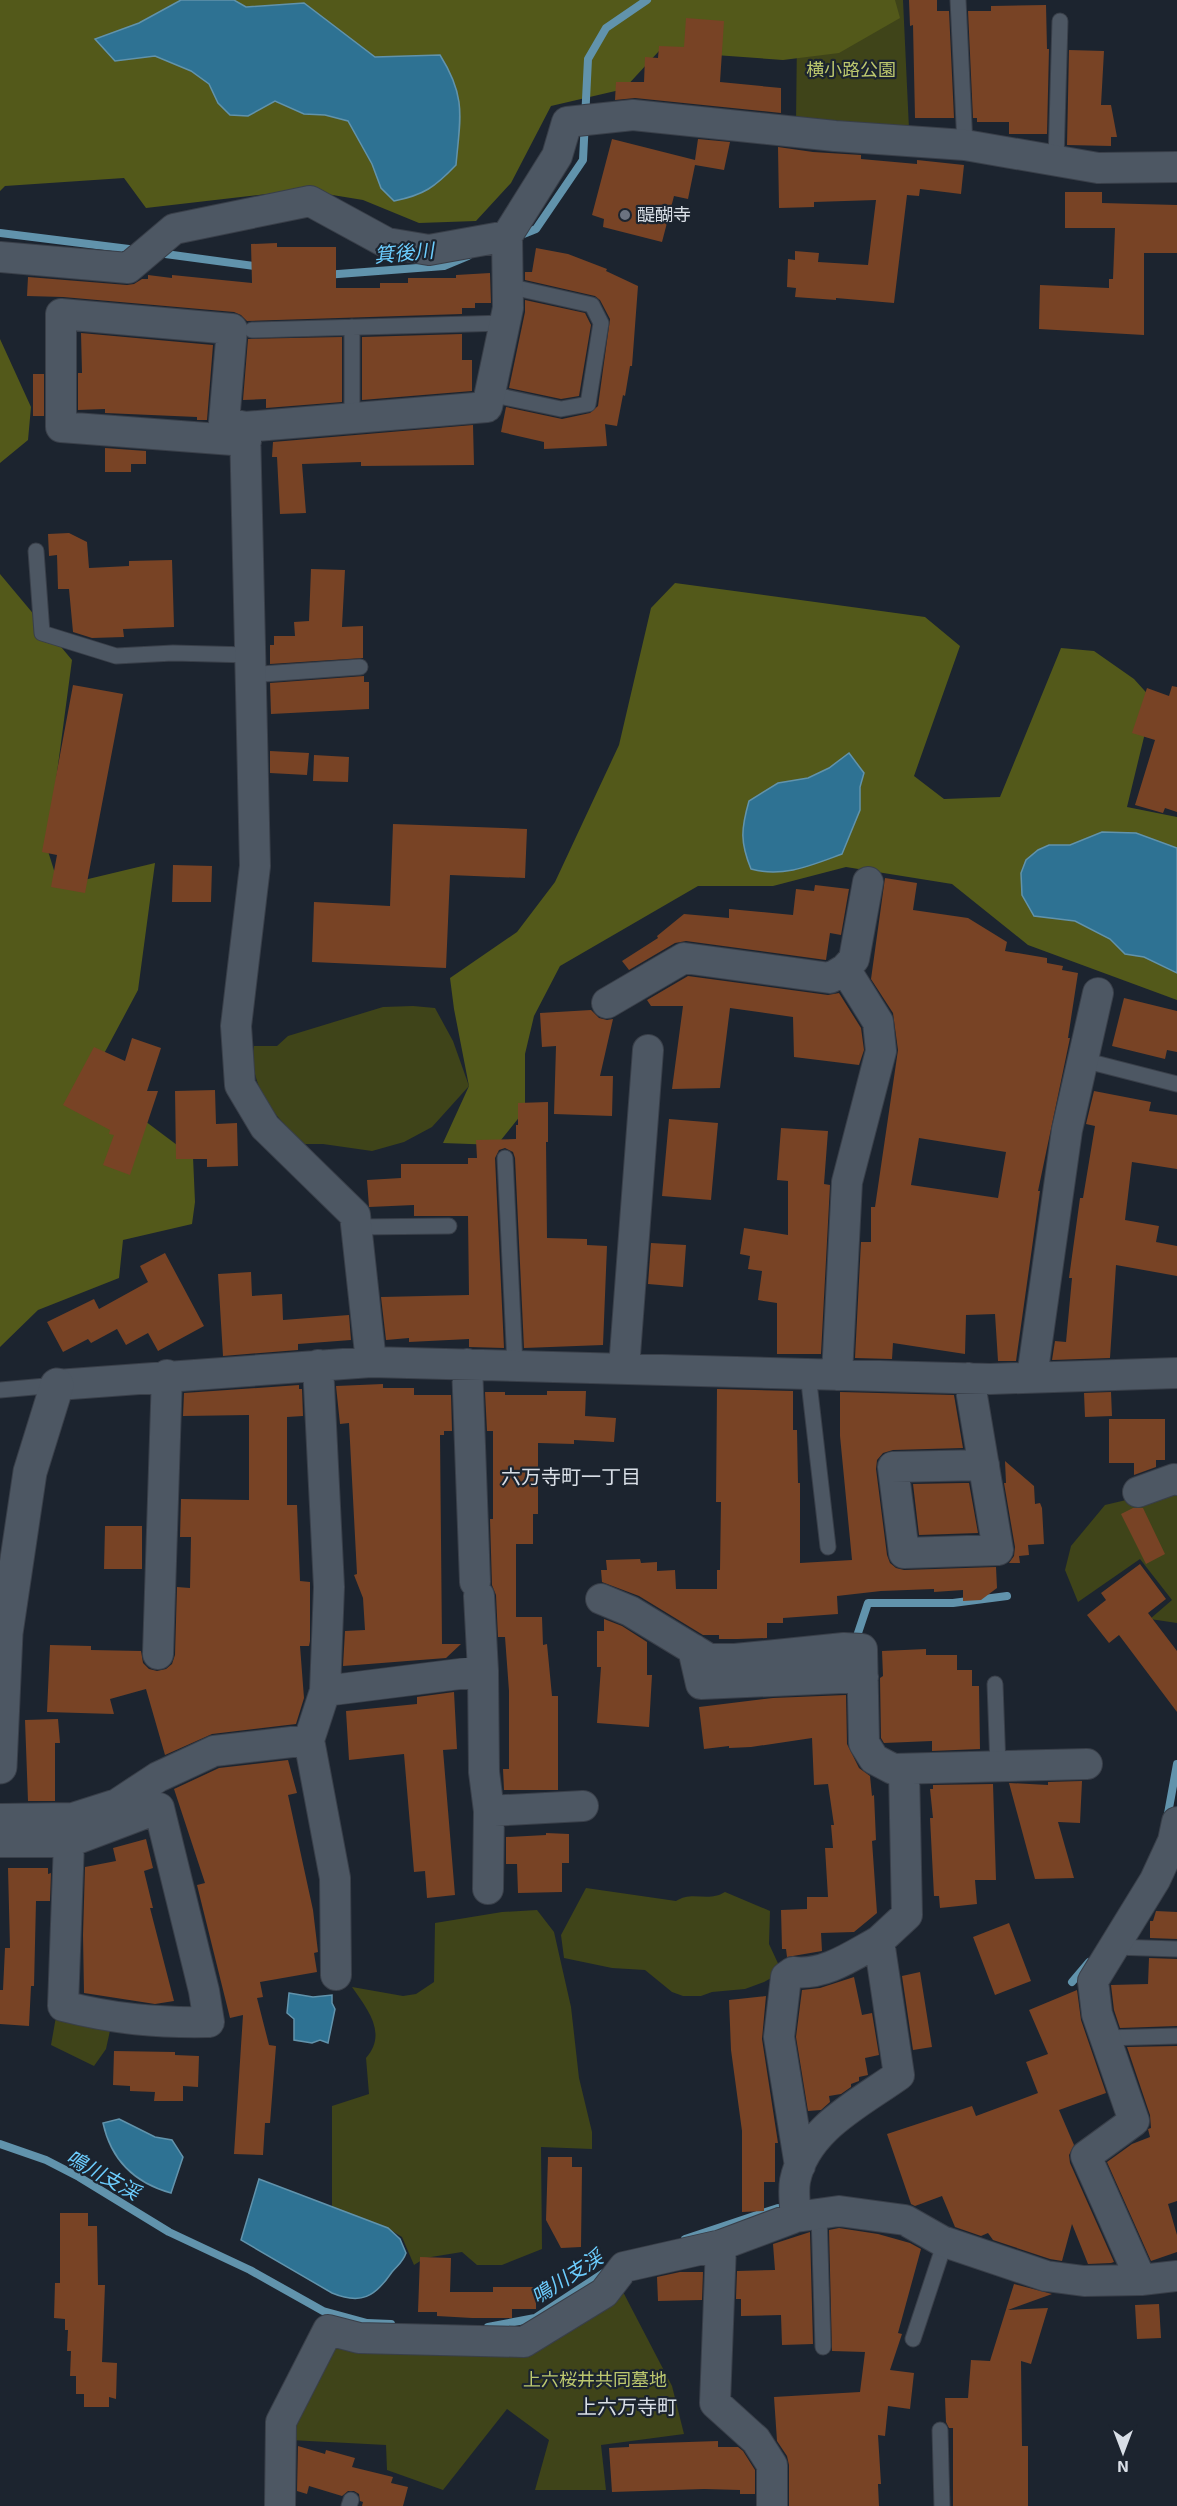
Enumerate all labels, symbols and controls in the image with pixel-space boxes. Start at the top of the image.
park label: 横小路公園 [806,58,896,80]
place label: 醍醐寺 [637,203,691,225]
marker: 醍醐寺 [618,208,632,222]
water label: 箕後川 [373,237,437,267]
district label: 六万寺町一丁目 [501,1464,641,1488]
water label: 鳴川支渓 [63,2144,147,2205]
water label: 鳴川支渓 [526,2243,609,2308]
park label: 上六桜井共同墓地 [523,2368,667,2390]
district label: 上六万寺町 [577,2394,677,2418]
north arrow [1093,2422,1153,2482]
text: N [1117,2458,1129,2477]

